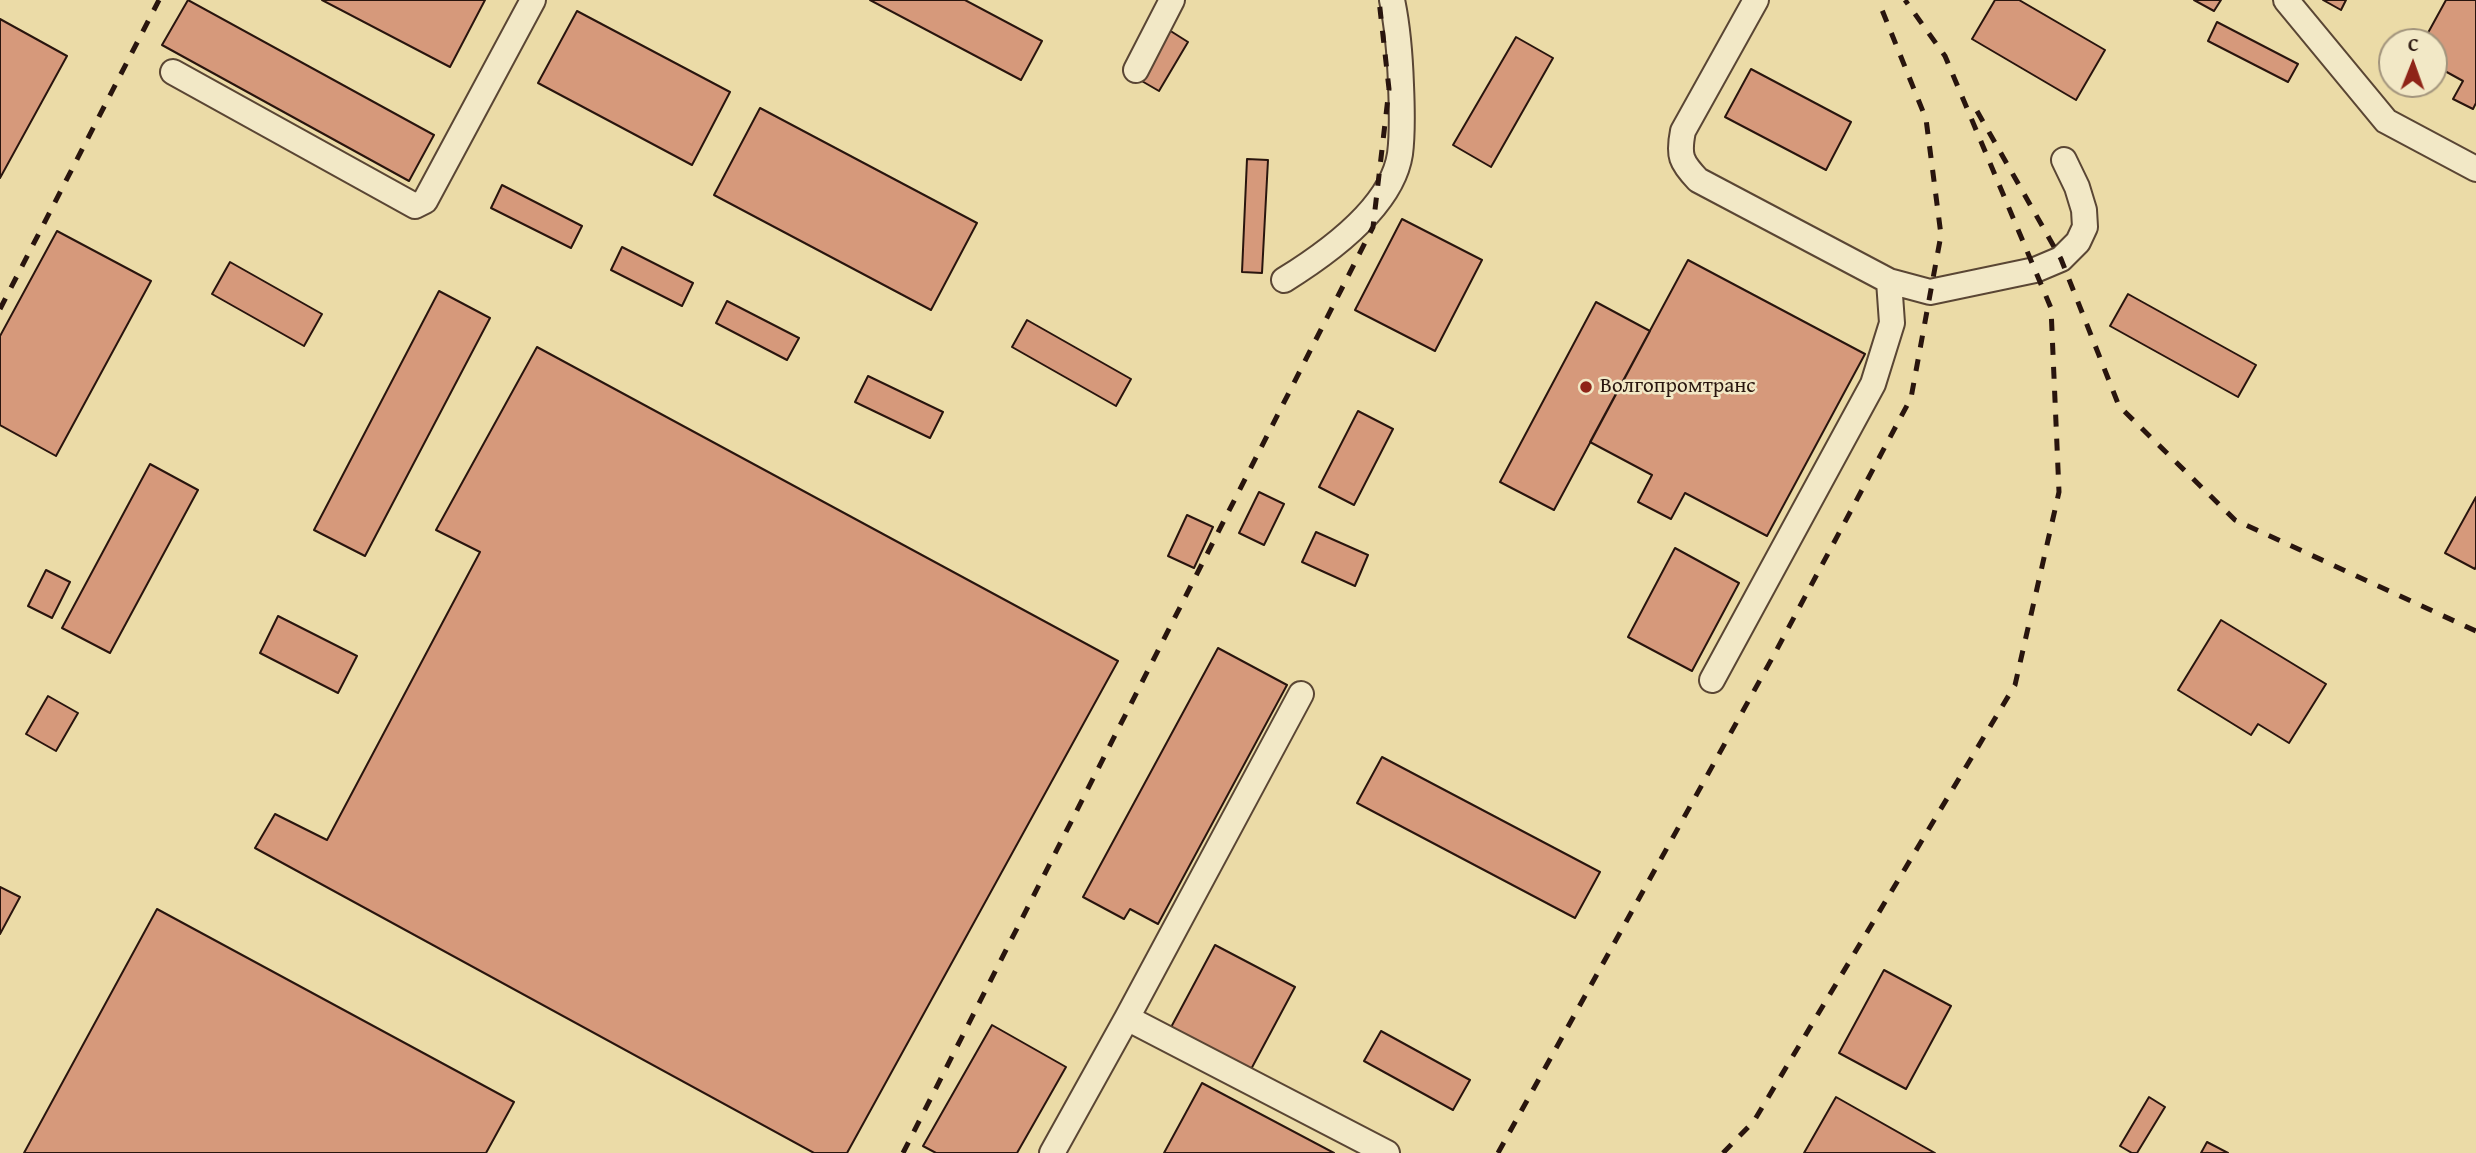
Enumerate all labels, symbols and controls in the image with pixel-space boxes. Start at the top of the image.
north arrow [2378,28,2448,98]
text: С [2408,30,2419,58]
place label: Волгопромтранс [1600,374,1756,400]
marker: Волгопромтранс [1578,379,1594,395]

